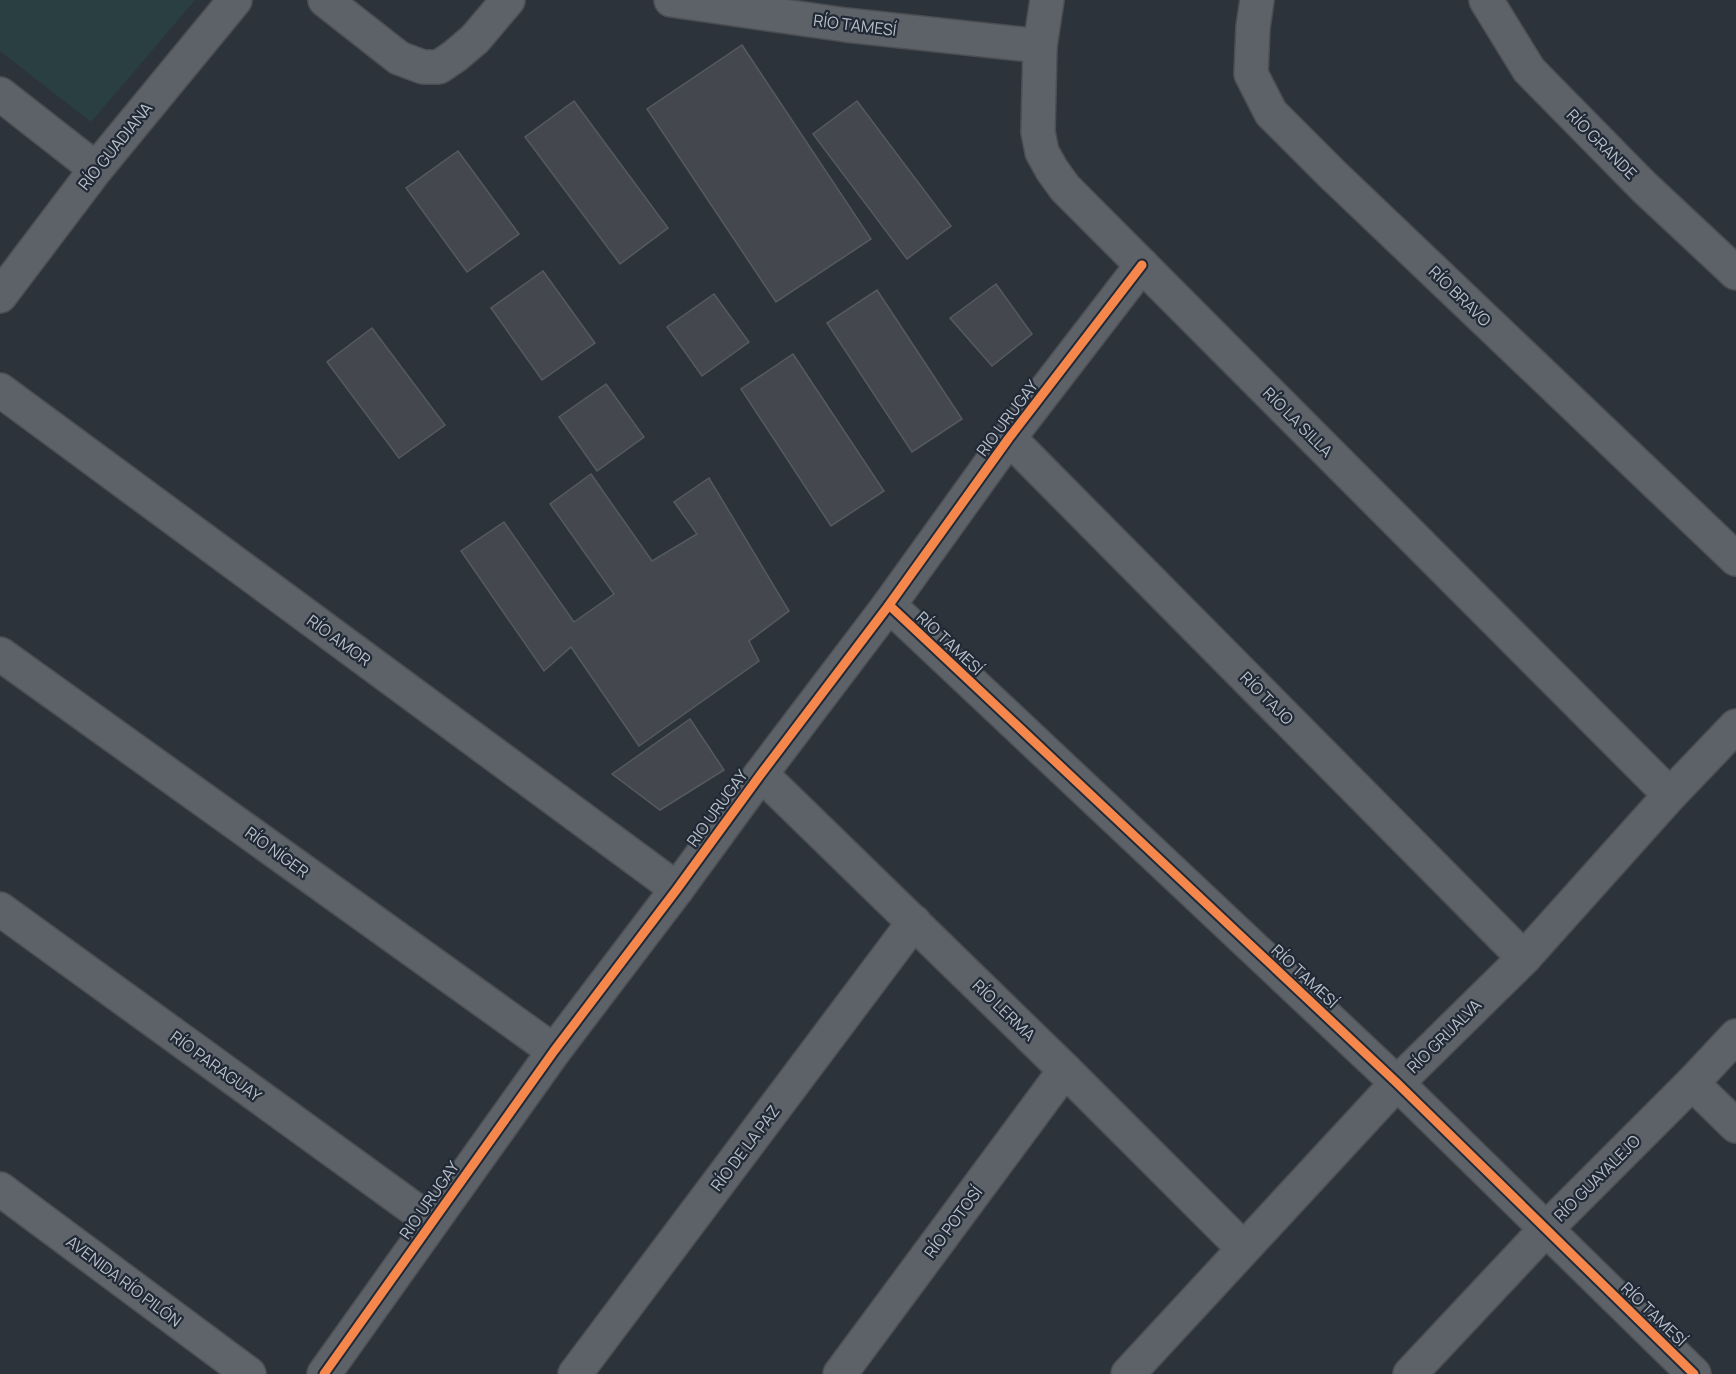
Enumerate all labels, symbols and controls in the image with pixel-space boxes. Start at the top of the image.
street label: RÍO TAMESÍ [812,9,898,41]
street label: RÍO GUADIANA [73,98,157,194]
street label: RÍO GRANDE [1562,104,1642,184]
street label: RÍO BRAVO [1424,261,1496,331]
street label: RIO URUGAY [971,375,1043,461]
street label: RÍO LA SILLA [1258,382,1338,462]
street label: RÍO TAMESÍ [912,606,988,680]
street label: RÍO AMOR [303,609,375,671]
street label: RÍO TAJO [1236,667,1299,730]
street label: RIO URUGAY [682,765,752,851]
street label: RÍO NÍGER [241,821,313,883]
street label: RÍO TAMESÍ [1267,939,1343,1013]
street label: RÍO LERMA [968,974,1040,1046]
street label: RÍO GRIJALVA [1402,994,1486,1078]
street label: RÍO PARAGUAY [166,1025,266,1107]
street label: RÍO DE LA PAZ [706,1101,785,1195]
street label: RÍO GUAYALEJO [1549,1130,1645,1226]
street label: RIO URUGAY [394,1157,464,1243]
street label: RÍO POTOSÍ [919,1182,987,1262]
street label: AVENIDA RÍO PILÓN [62,1231,186,1331]
street label: RÍO TAMESÍ [1616,1277,1692,1351]

